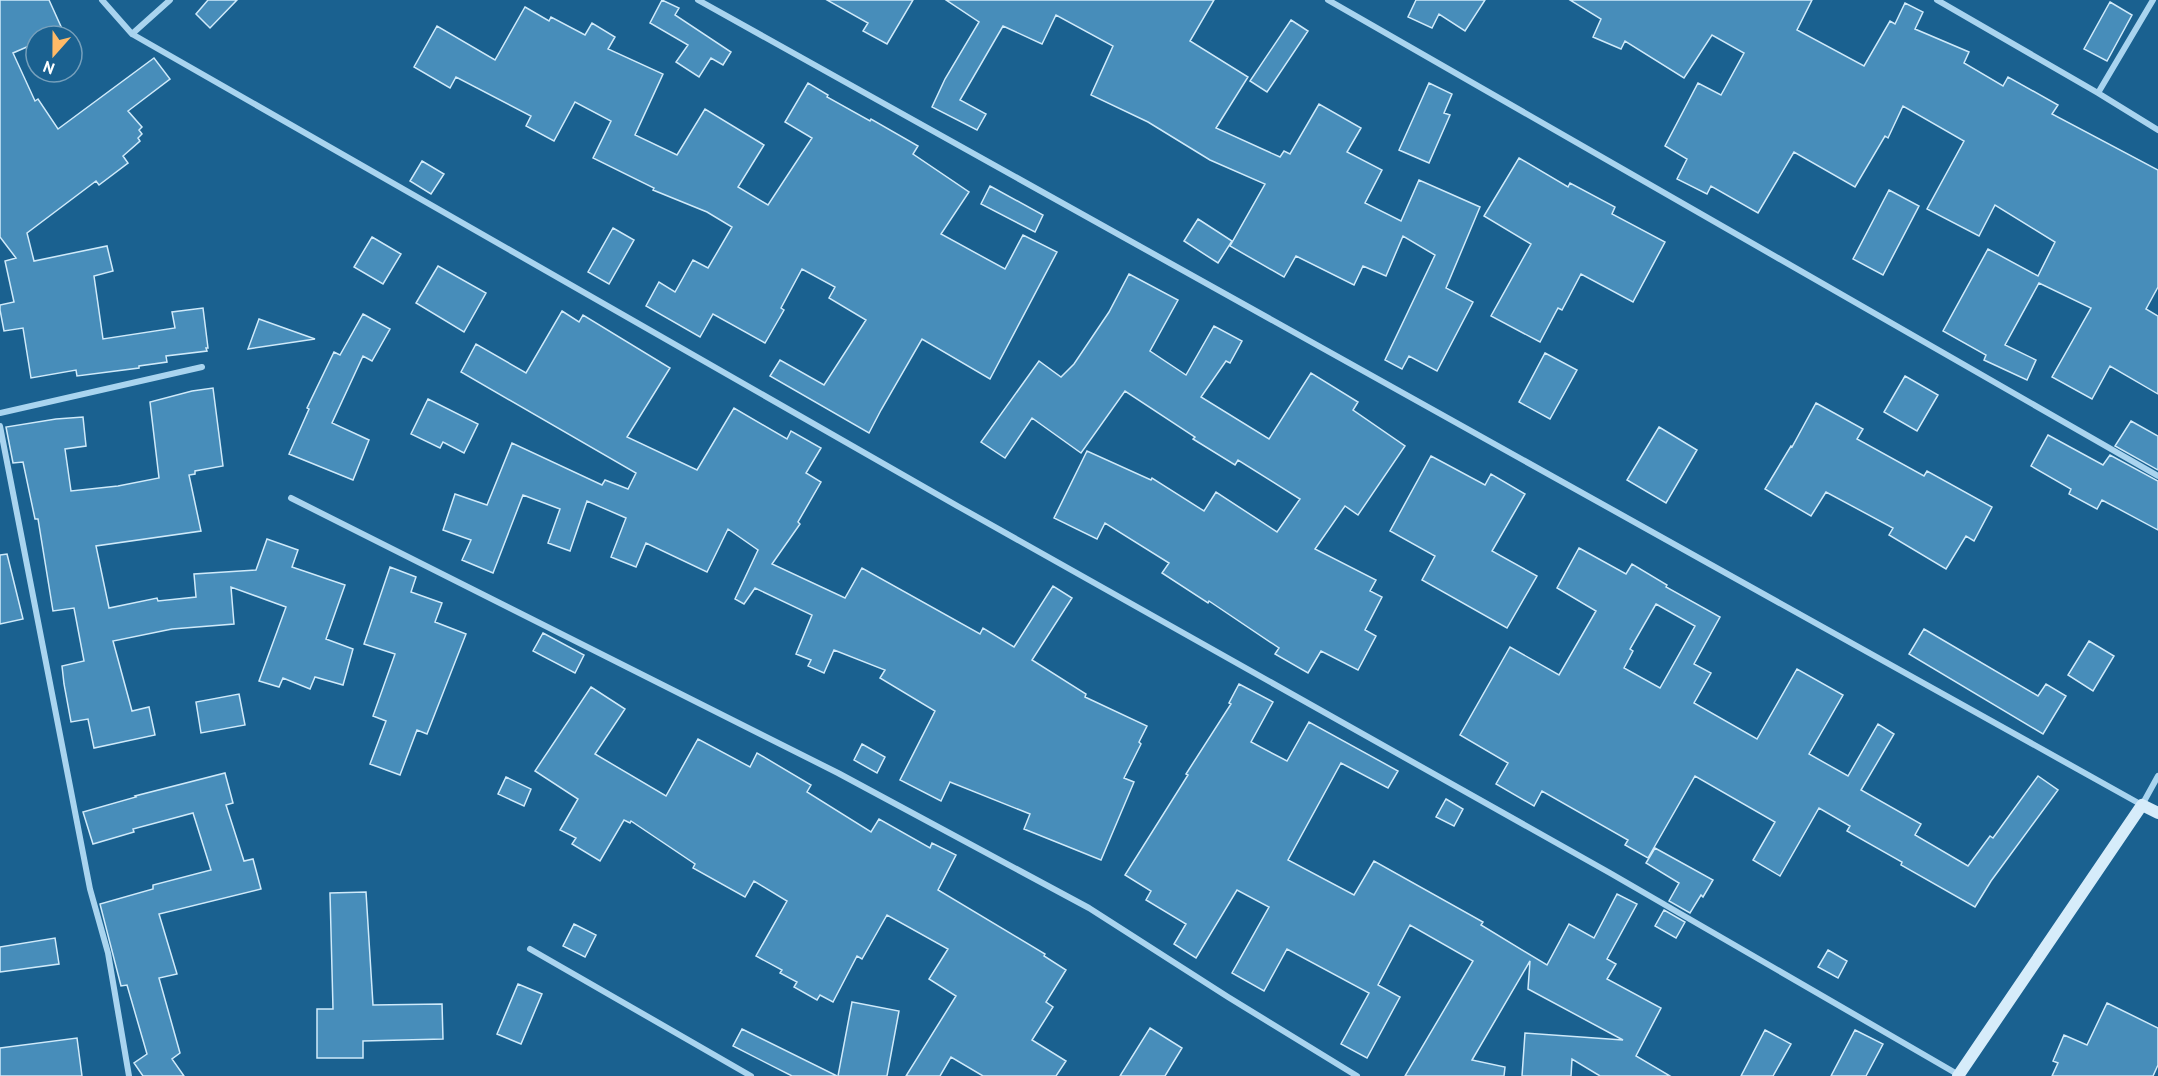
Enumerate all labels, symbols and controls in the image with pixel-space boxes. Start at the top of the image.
north arrow [24,24,84,84]
text: N [40,57,57,79]

